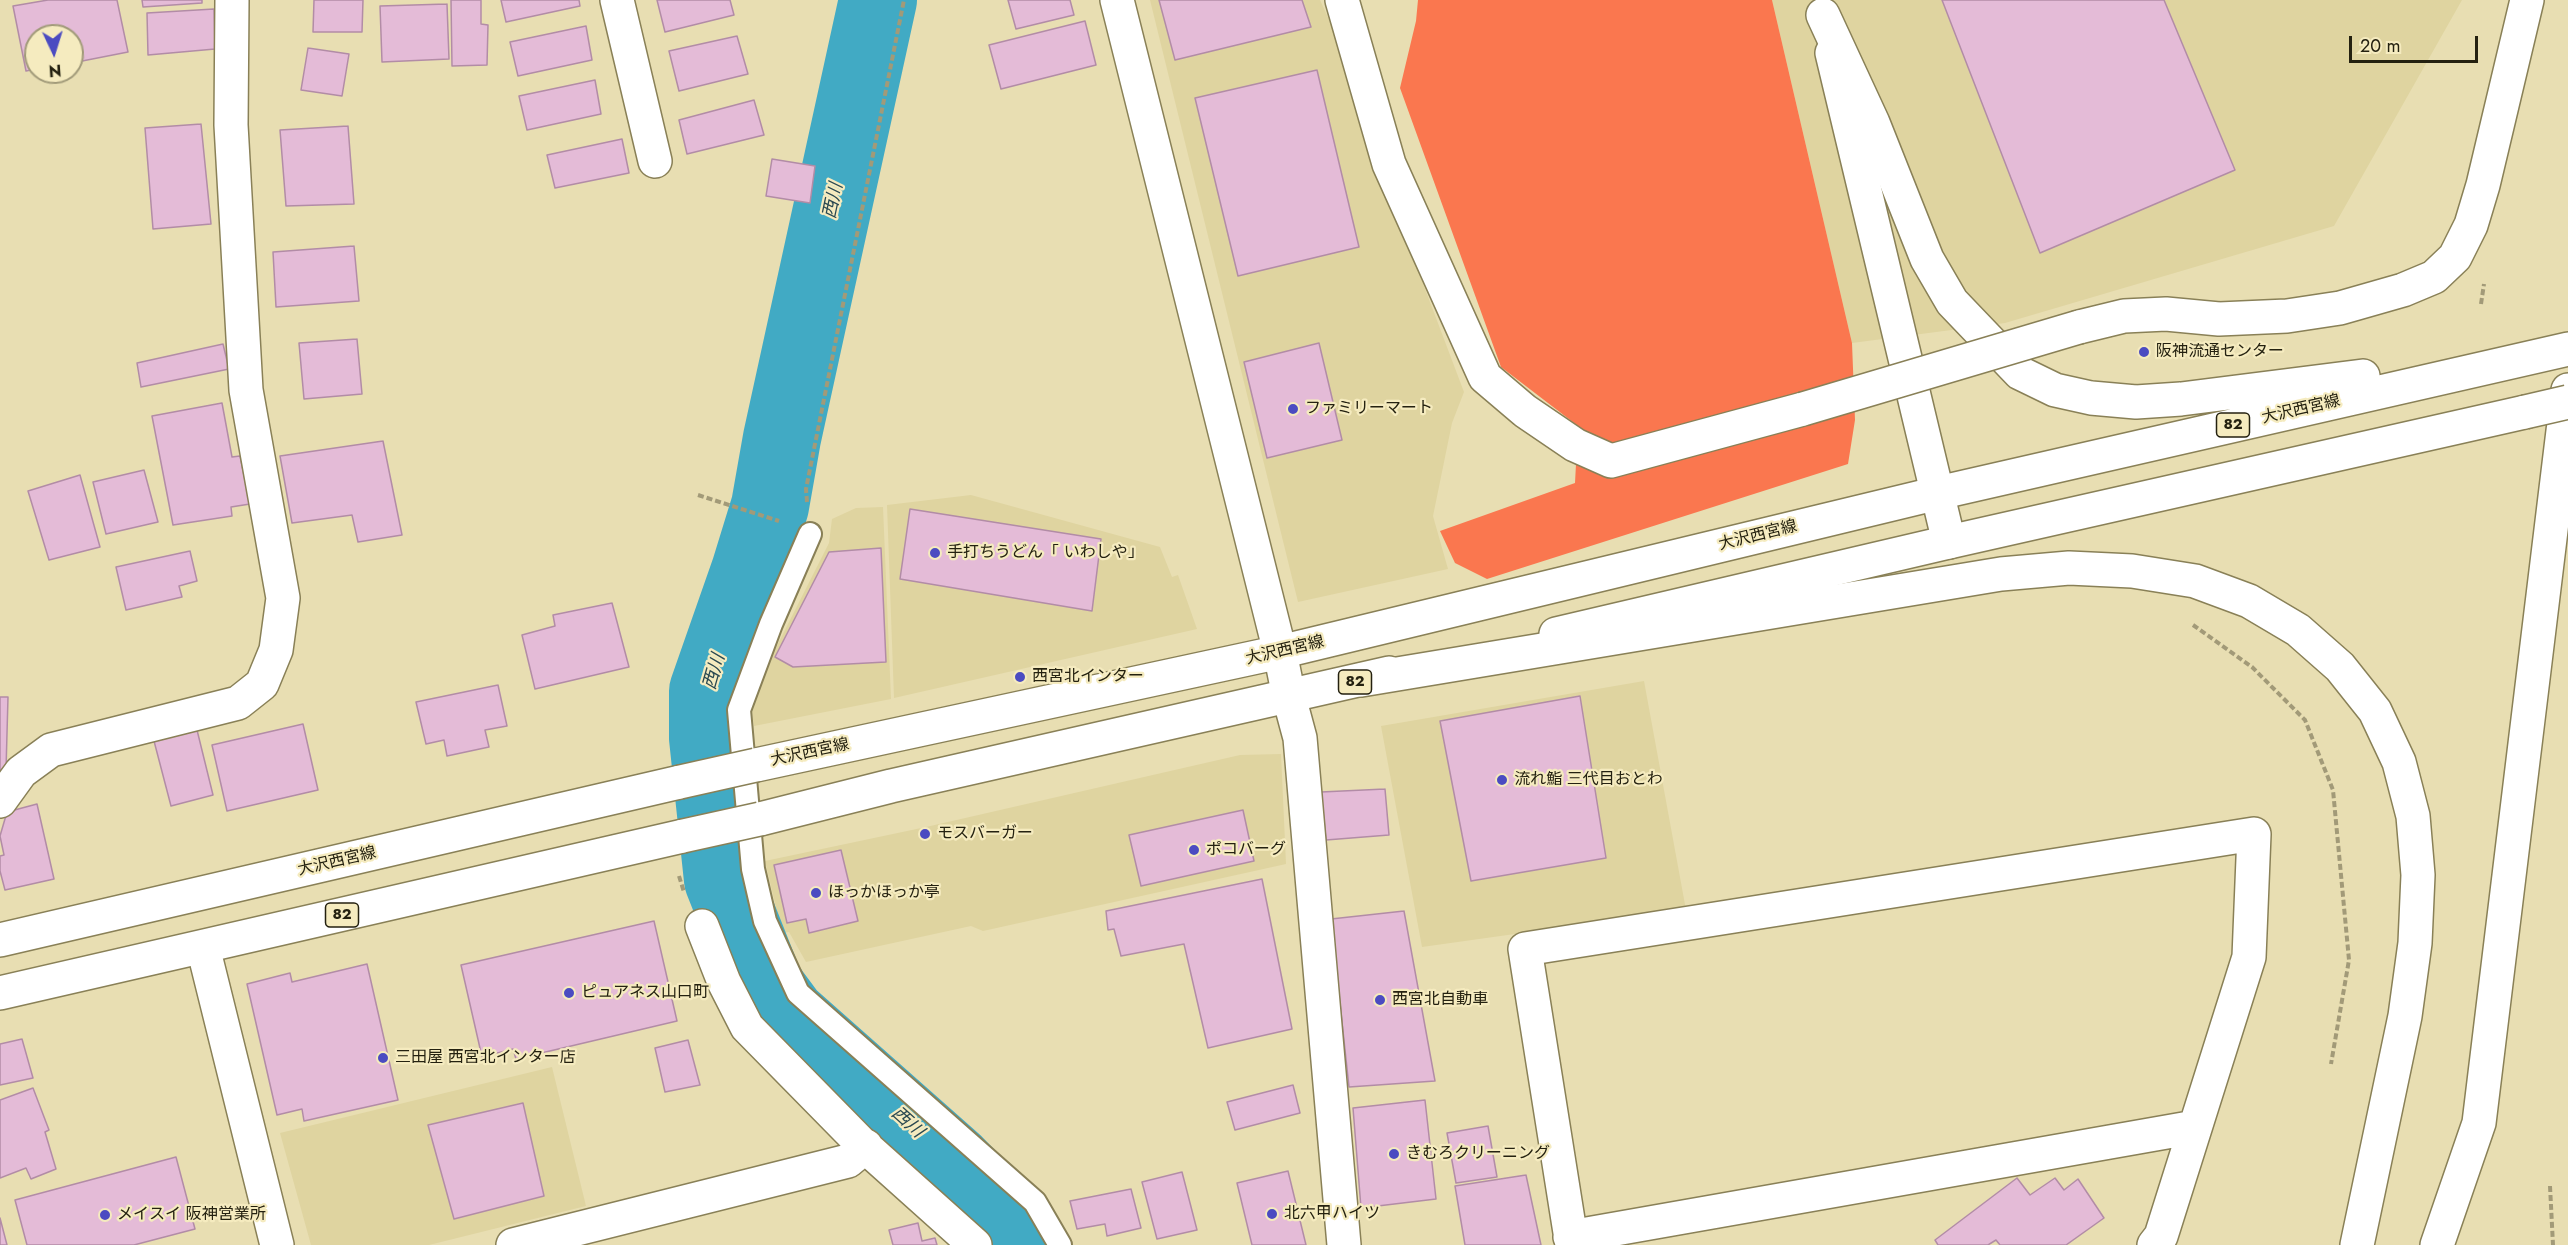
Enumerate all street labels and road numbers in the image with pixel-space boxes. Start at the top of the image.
street label: 大沢西宮線 [2260,392,2342,428]
road number: 82 [2216,413,2250,437]
street label: 大沢西宮線 [1717,517,1799,555]
street label: 大沢西宮線 [1244,633,1326,669]
road number: 82 [1338,670,1372,694]
street label: 大沢西宮線 [769,735,851,771]
street label: 大沢西宮線 [296,844,378,880]
road number: 82 [326,903,358,927]

